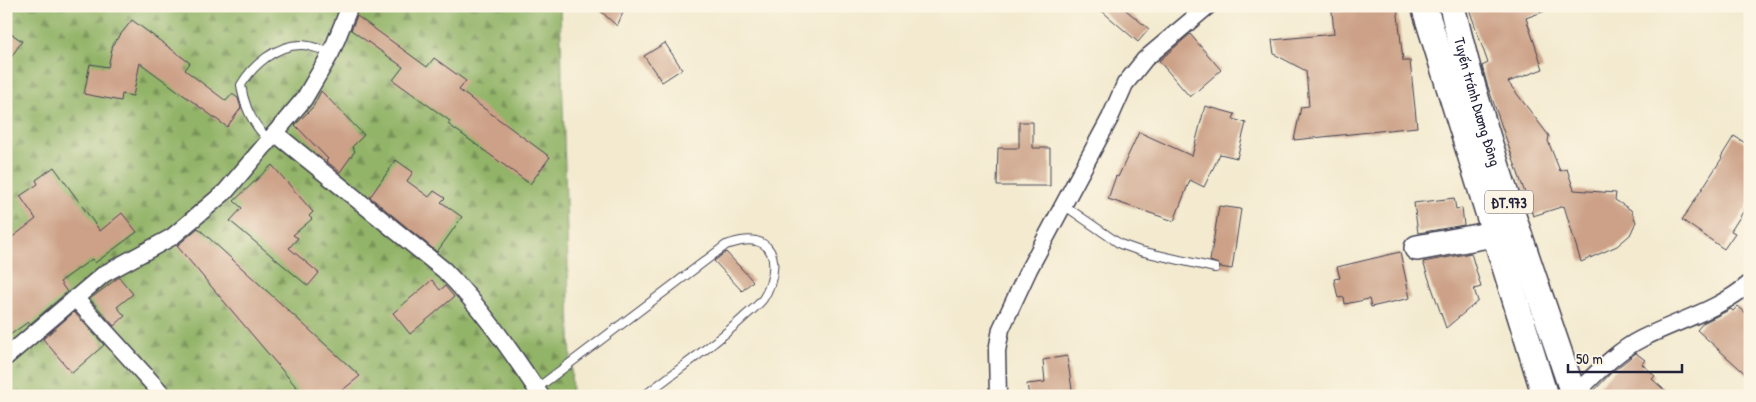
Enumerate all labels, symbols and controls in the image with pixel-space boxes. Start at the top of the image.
street label: Tuyến tránh Dương Đông [1450,35,1507,169]
road number: ĐT.973 [1485,190,1533,213]
scale bar [1568,342,1682,374]
text: 50 m [1576,348,1603,369]

